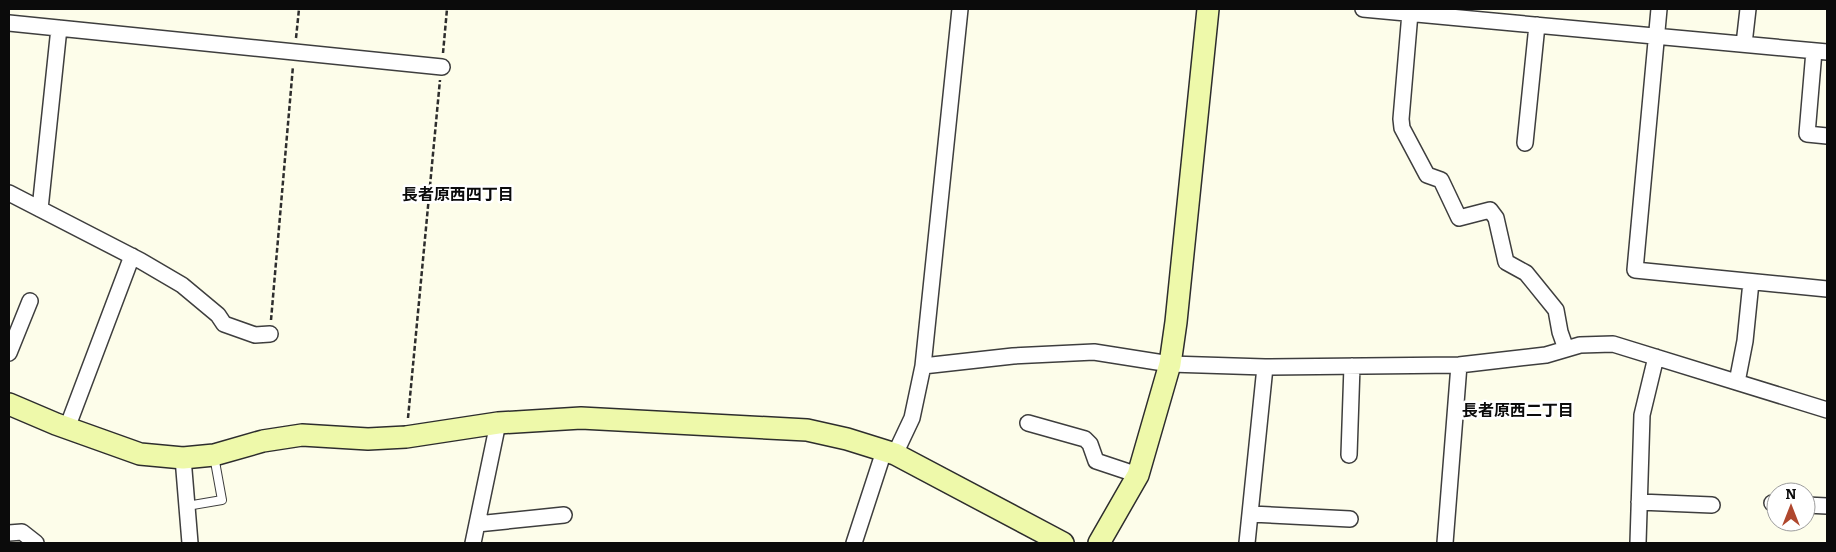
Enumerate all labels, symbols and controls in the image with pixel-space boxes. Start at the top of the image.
district label: 長者原西四丁目 [402,185,514,204]
district label: 長者原西二丁目 [1462,401,1574,420]
north arrow [1766,482,1816,532]
text: N [1786,486,1797,503]

